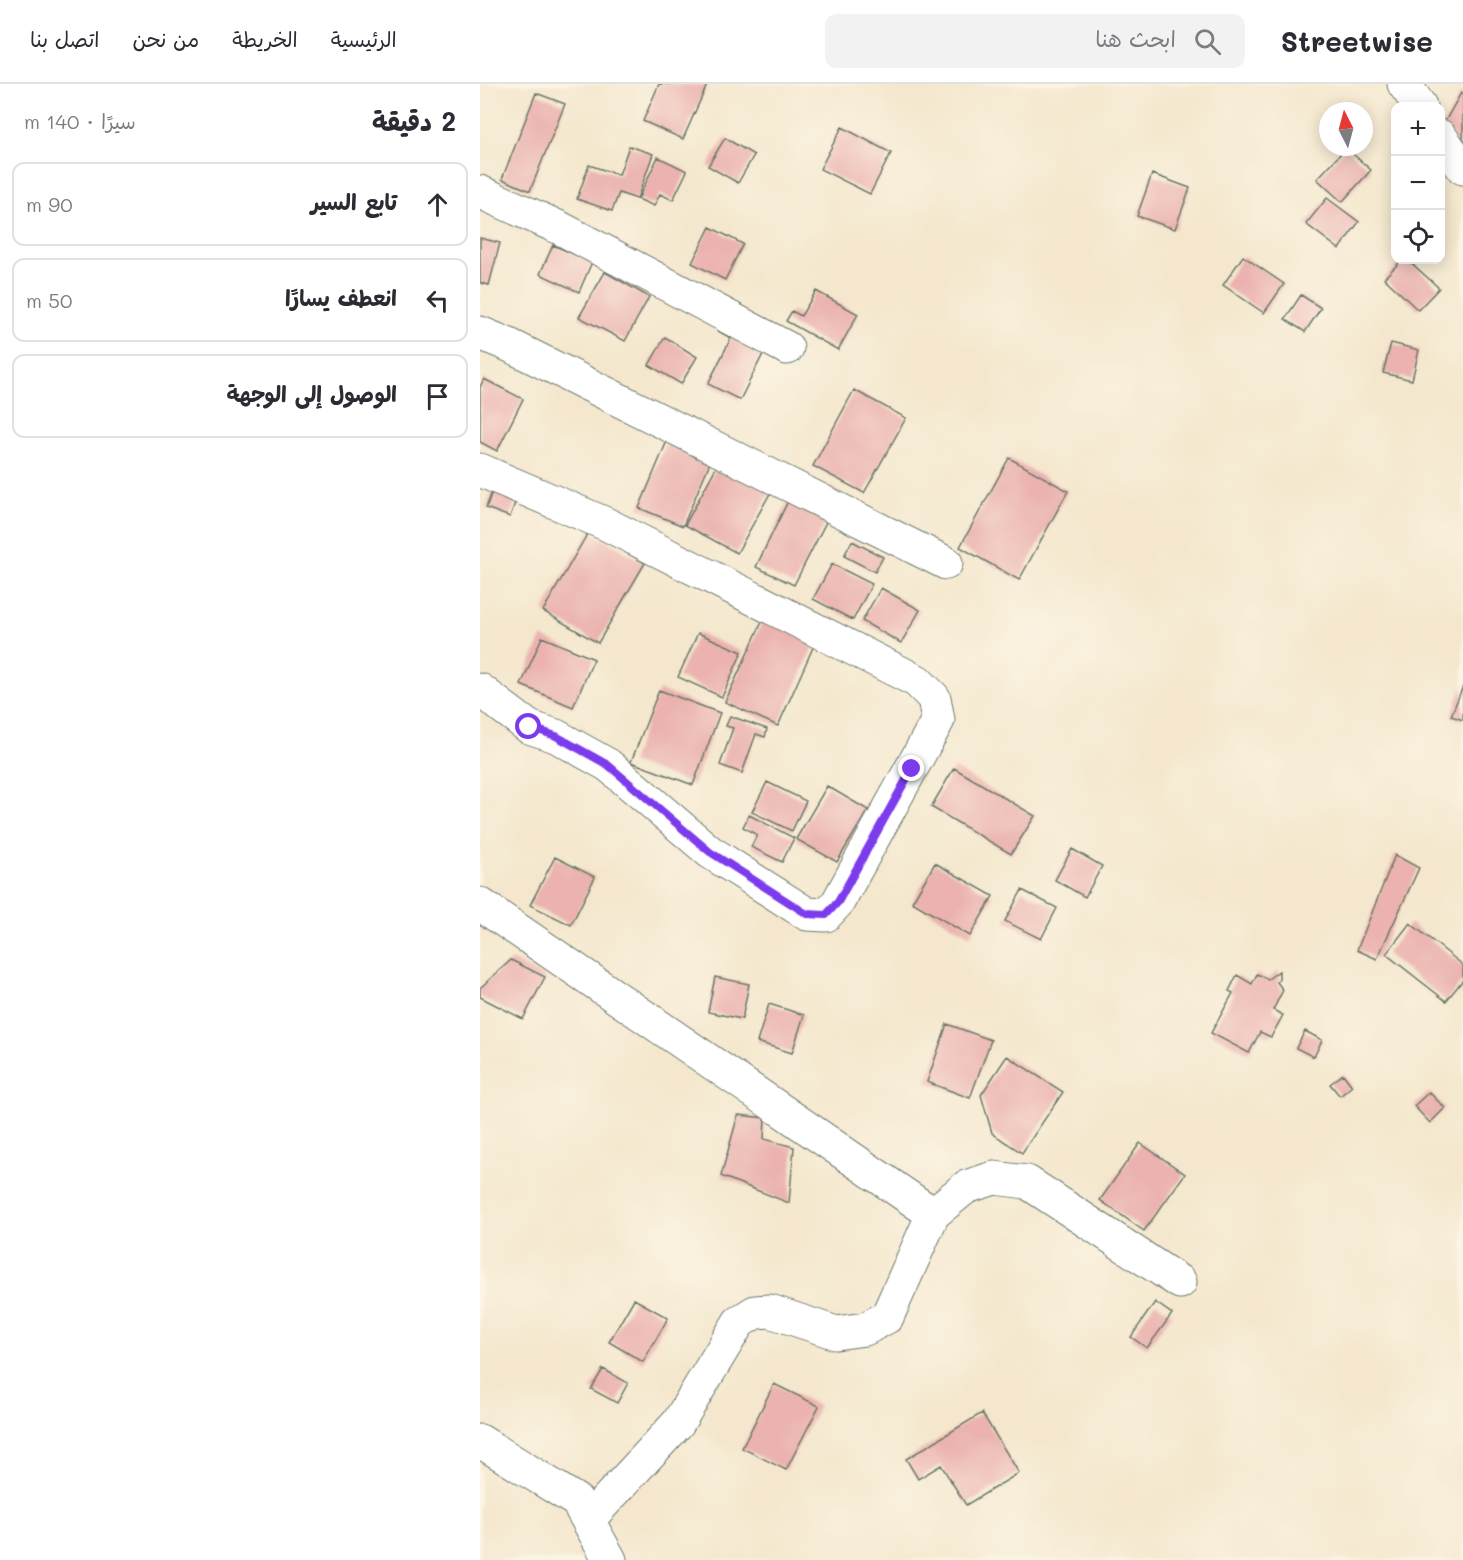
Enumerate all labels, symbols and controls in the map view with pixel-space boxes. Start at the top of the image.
search box [825,14,1245,68]
text: Streetwise [1281,23,1433,59]
text: ابحث هنا [1095,24,1176,53]
text: اتصل بنا [30,25,100,52]
text: من نحن [133,25,199,52]
text: الخريطة [232,25,298,52]
text: الرئيسية [331,25,397,52]
icon: search [1191,25,1224,58]
north arrow [1319,102,1373,156]
map controls [1391,102,1445,264]
button: + [1391,102,1445,156]
text: 2 دقيقة [372,104,456,138]
text: سيرًا · 140 m [24,108,136,134]
button: − [1391,156,1445,210]
text: تابع السير [311,187,397,216]
icon: ahead [421,188,454,221]
text: 90 m [26,191,73,217]
button: locate [1391,210,1445,264]
text: انعطف يسارًا [285,283,397,312]
icon: left [421,284,454,317]
text: 50 m [26,287,72,313]
text: الوصول إلى الوجهة [226,379,397,408]
icon: arrive [421,380,454,413]
route start [515,713,541,739]
route end [898,755,924,781]

